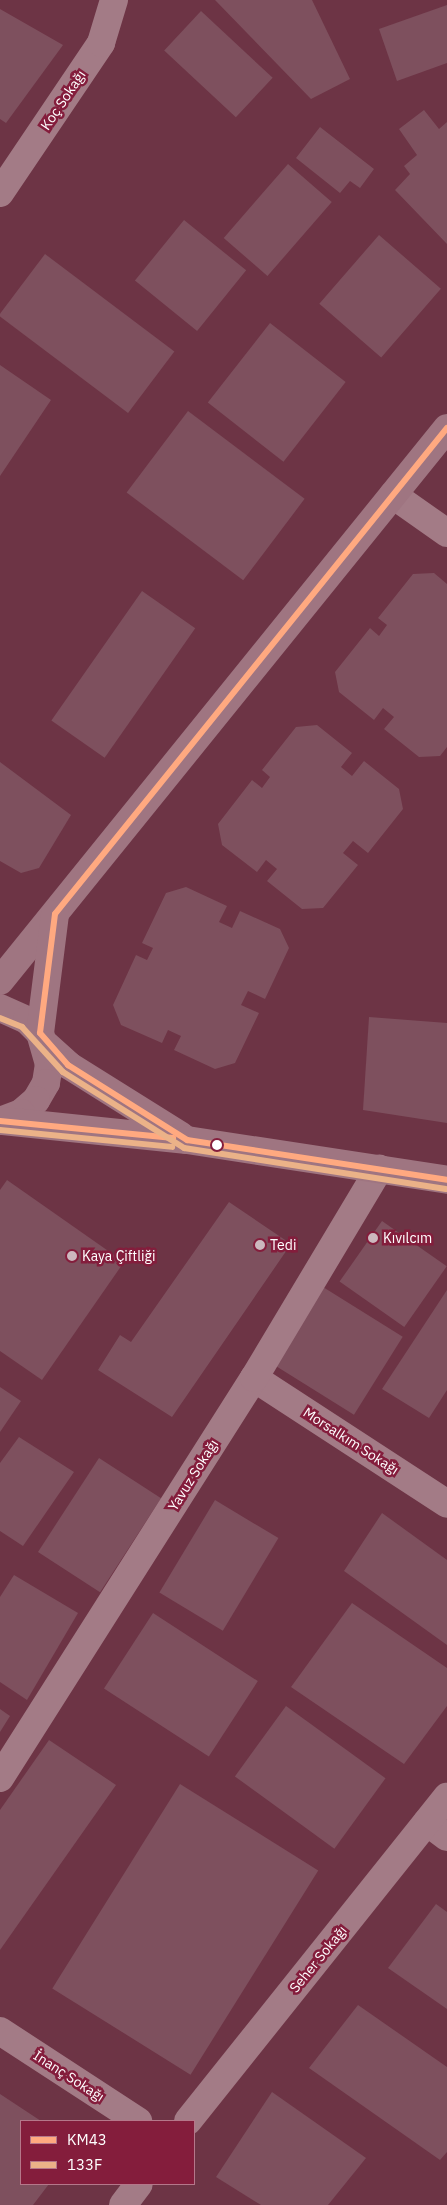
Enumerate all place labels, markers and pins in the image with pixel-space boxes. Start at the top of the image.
unlabelled marker [212,1140,222,1150]
place label: Kıvılcım [383,1230,432,1246]
marker: Kıvılcım [367,1232,379,1244]
place label: Tedi [270,1237,296,1253]
marker: Tedi [254,1239,266,1251]
place label: Kaya Çiftliği [82,1248,156,1264]
marker: Kaya Çiftliği [66,1250,78,1262]

